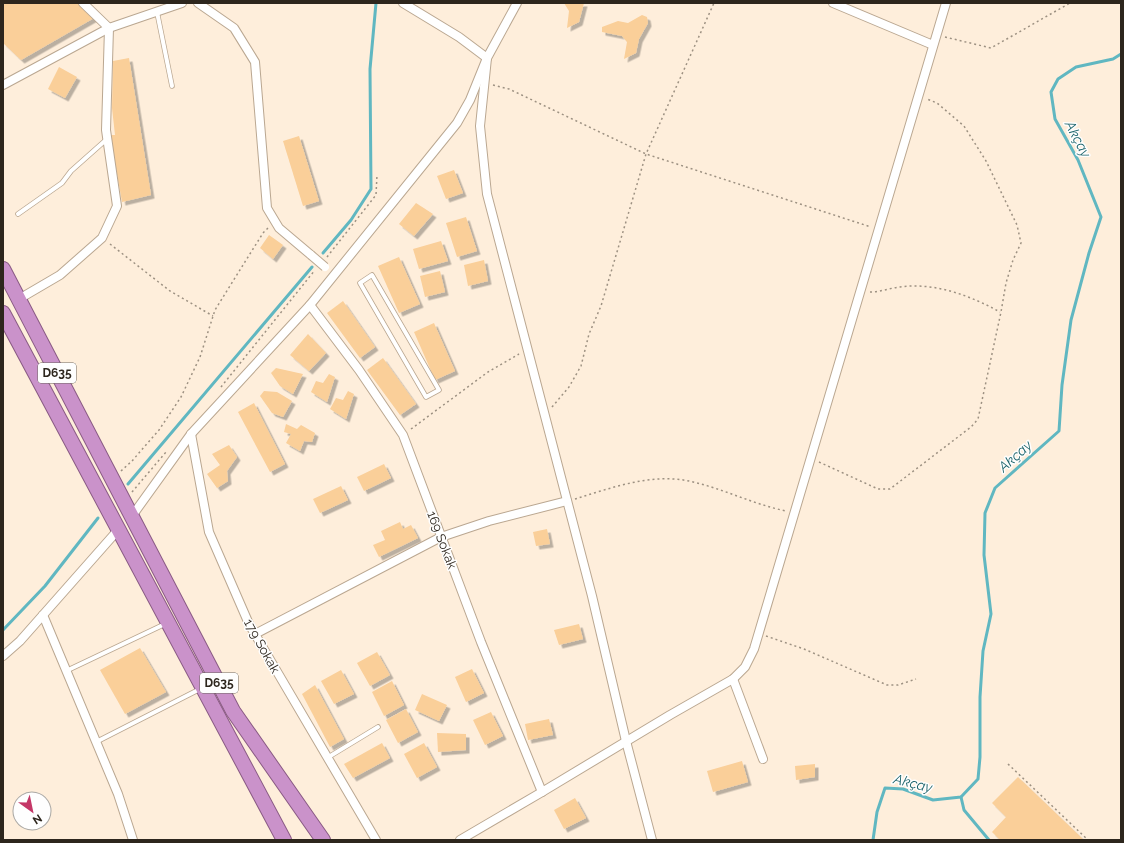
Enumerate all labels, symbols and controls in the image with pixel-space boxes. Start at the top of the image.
water label: Akçay [1061,117,1095,161]
road number: D635 [38,363,76,383]
water label: Akçay [994,436,1036,476]
street label: 169 Sokak [424,509,460,571]
street label: 179 Sokak [241,616,283,676]
road number: D635 [200,673,238,693]
water label: Akçay [891,770,935,796]
north arrow [12,791,52,831]
text: N [30,811,44,827]

